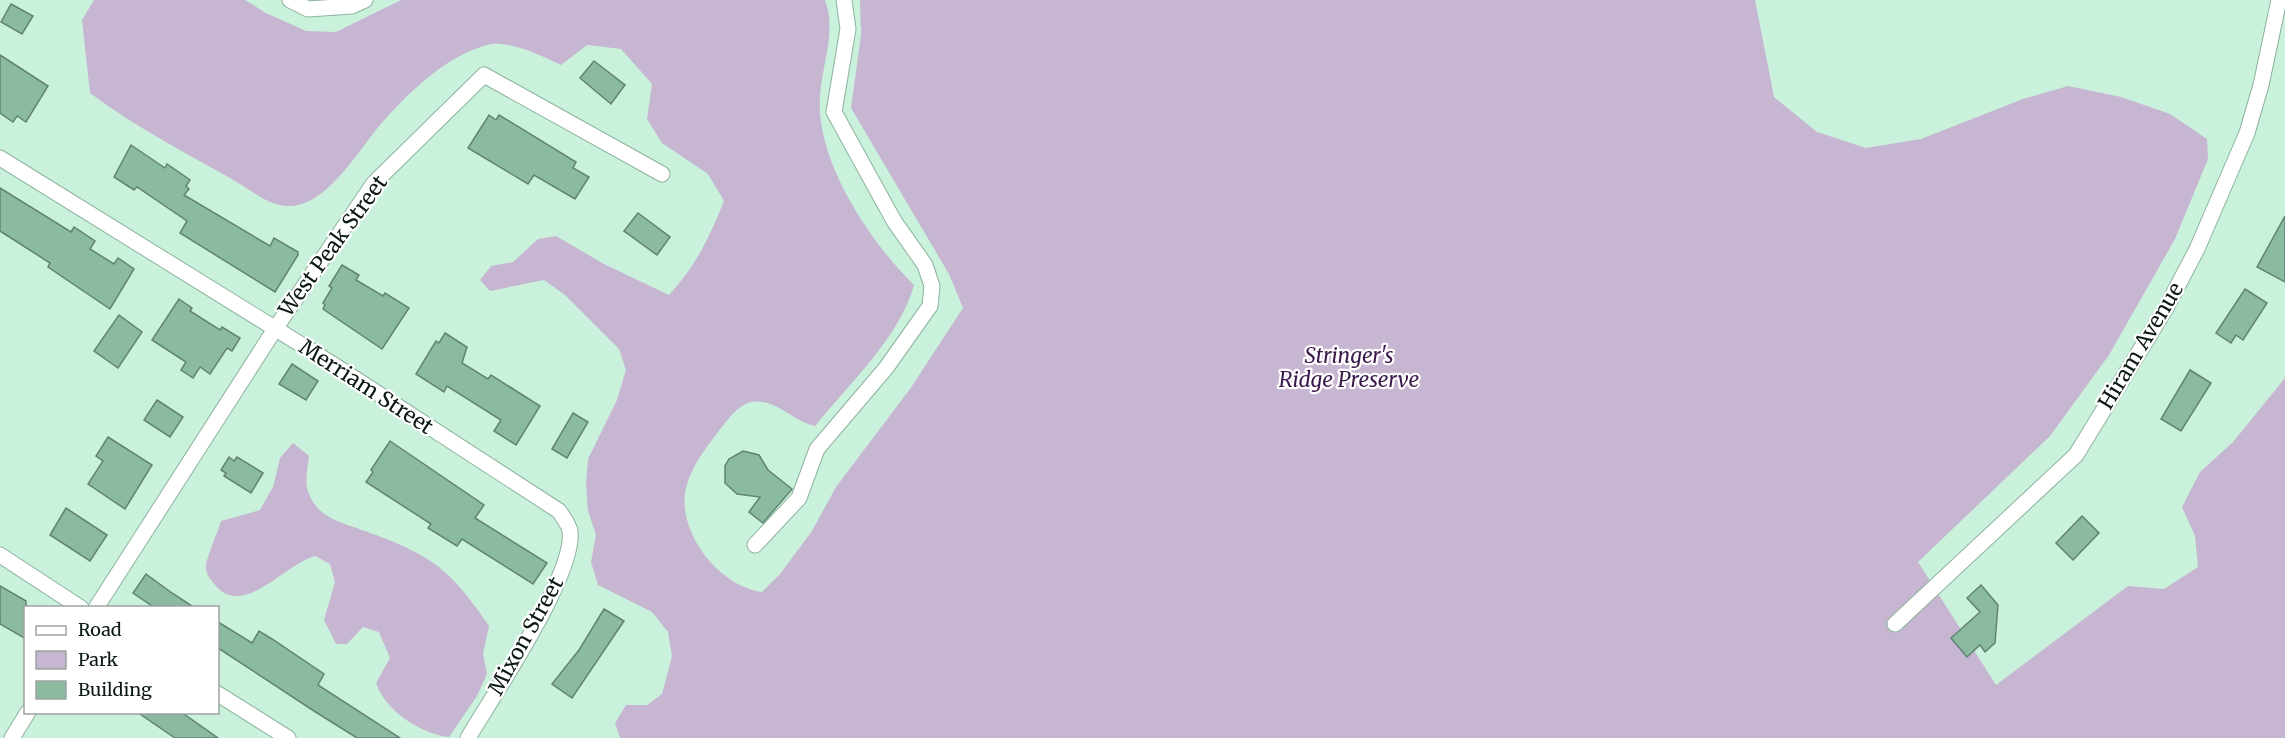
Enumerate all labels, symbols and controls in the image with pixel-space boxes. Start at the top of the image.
street label: West Peak Street [272,170,393,323]
street label: Hiram Avenue [2092,277,2189,414]
street label: Merriam Street [294,333,438,440]
park label: Stringer's Ridge Preserve [1279,342,1419,393]
street label: Mixon Street [482,572,569,700]
legend [24,606,219,714]
text: Road [78,618,122,641]
text: Park [78,648,119,671]
text: Building [78,678,152,701]

